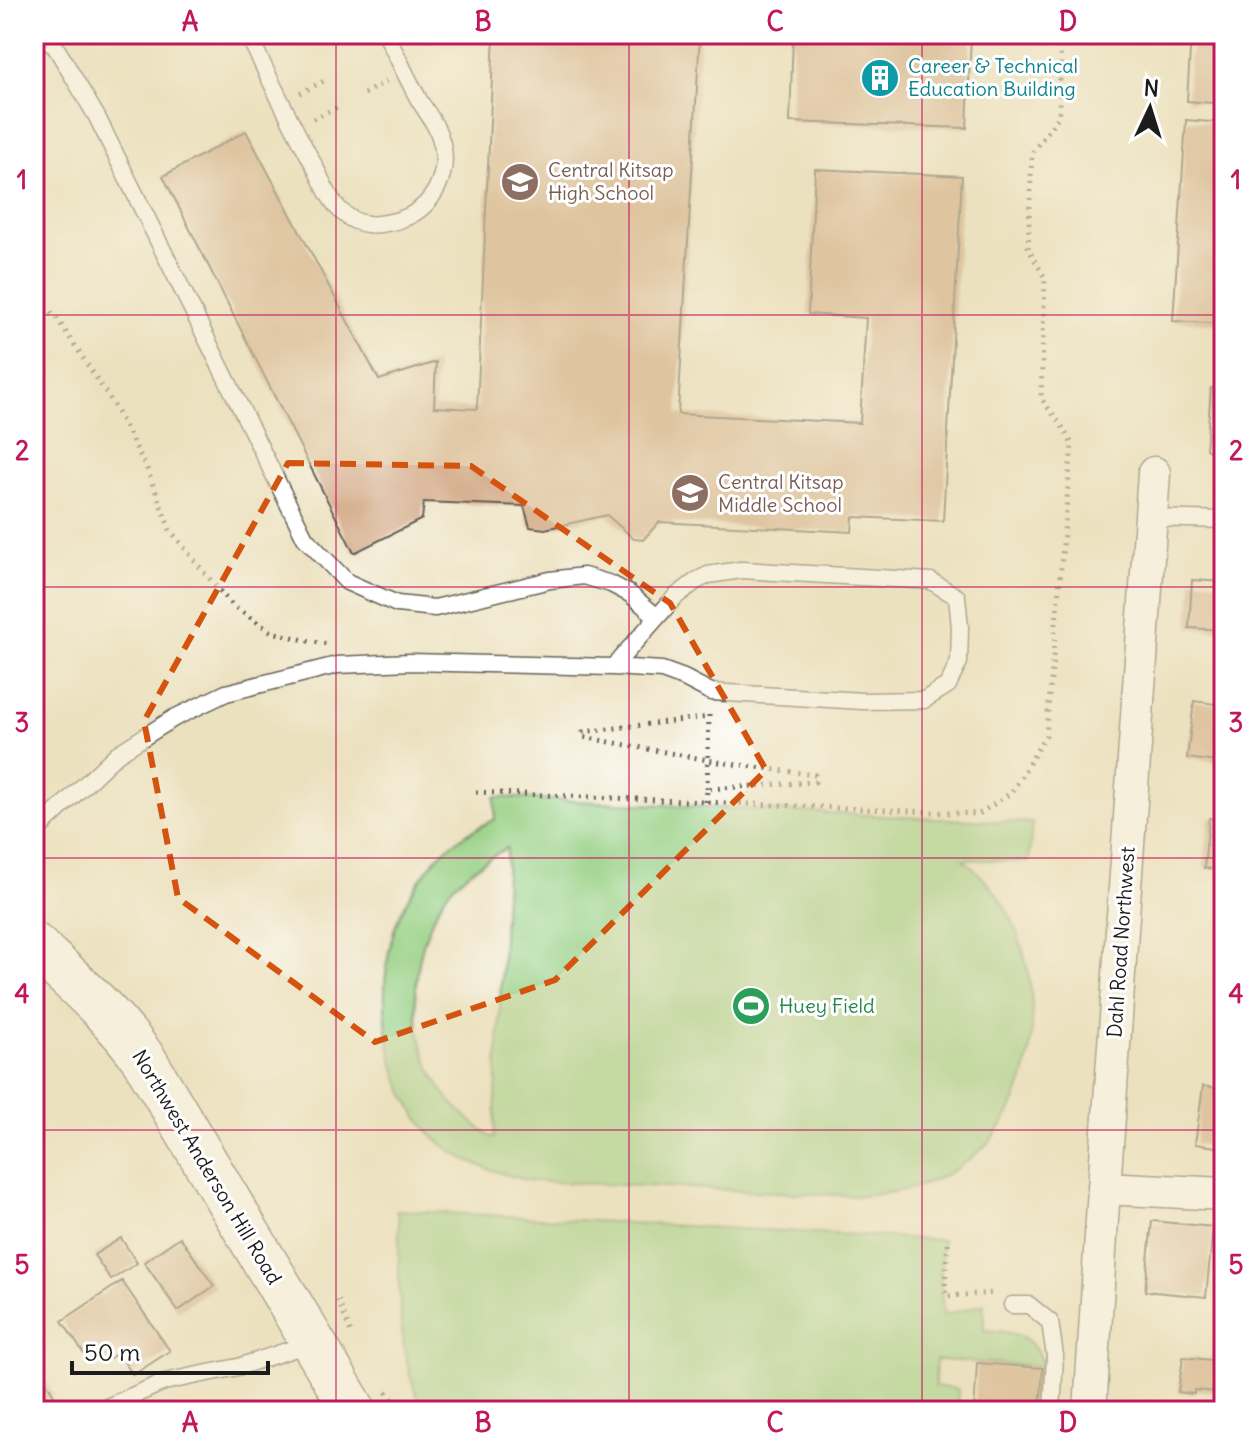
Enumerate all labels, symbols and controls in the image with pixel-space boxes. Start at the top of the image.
text: A [182,5,199,38]
text: B [474,5,492,38]
text: C [766,5,784,38]
text: D [1059,5,1077,38]
place label: Career & Technical Education Building [908,53,1078,101]
building icon: Career & Technical Education Building [859,57,901,99]
north arrow [1110,68,1190,148]
text: N [1143,74,1160,103]
place label: Central Kitsap High School [548,157,674,205]
school or university icon: Central Kitsap High School [499,161,541,203]
text: 1 [17,163,27,196]
text: 1 [1231,163,1241,196]
text: 2 [15,434,29,467]
text: 2 [1229,434,1243,467]
place label: Central Kitsap Middle School [718,469,844,517]
school or university icon: Central Kitsap Middle School [669,472,711,514]
text: 3 [15,706,29,739]
text: 3 [1229,706,1243,739]
street label: Dahl Road Northwest [1101,845,1140,1038]
text: 4 [14,977,30,1010]
text: 4 [1228,977,1244,1010]
sports icon: Huey Field [730,985,772,1027]
place label: Huey Field [779,993,875,1018]
street label: Northwest Anderson Hill Road [127,1045,288,1289]
text: 5 [15,1248,30,1281]
text: 5 [1229,1248,1244,1281]
scale bar [72,1325,268,1375]
text: 50 m [84,1337,140,1367]
text: A [182,1406,199,1439]
text: B [474,1406,492,1439]
text: C [766,1406,784,1439]
text: D [1059,1406,1077,1439]

